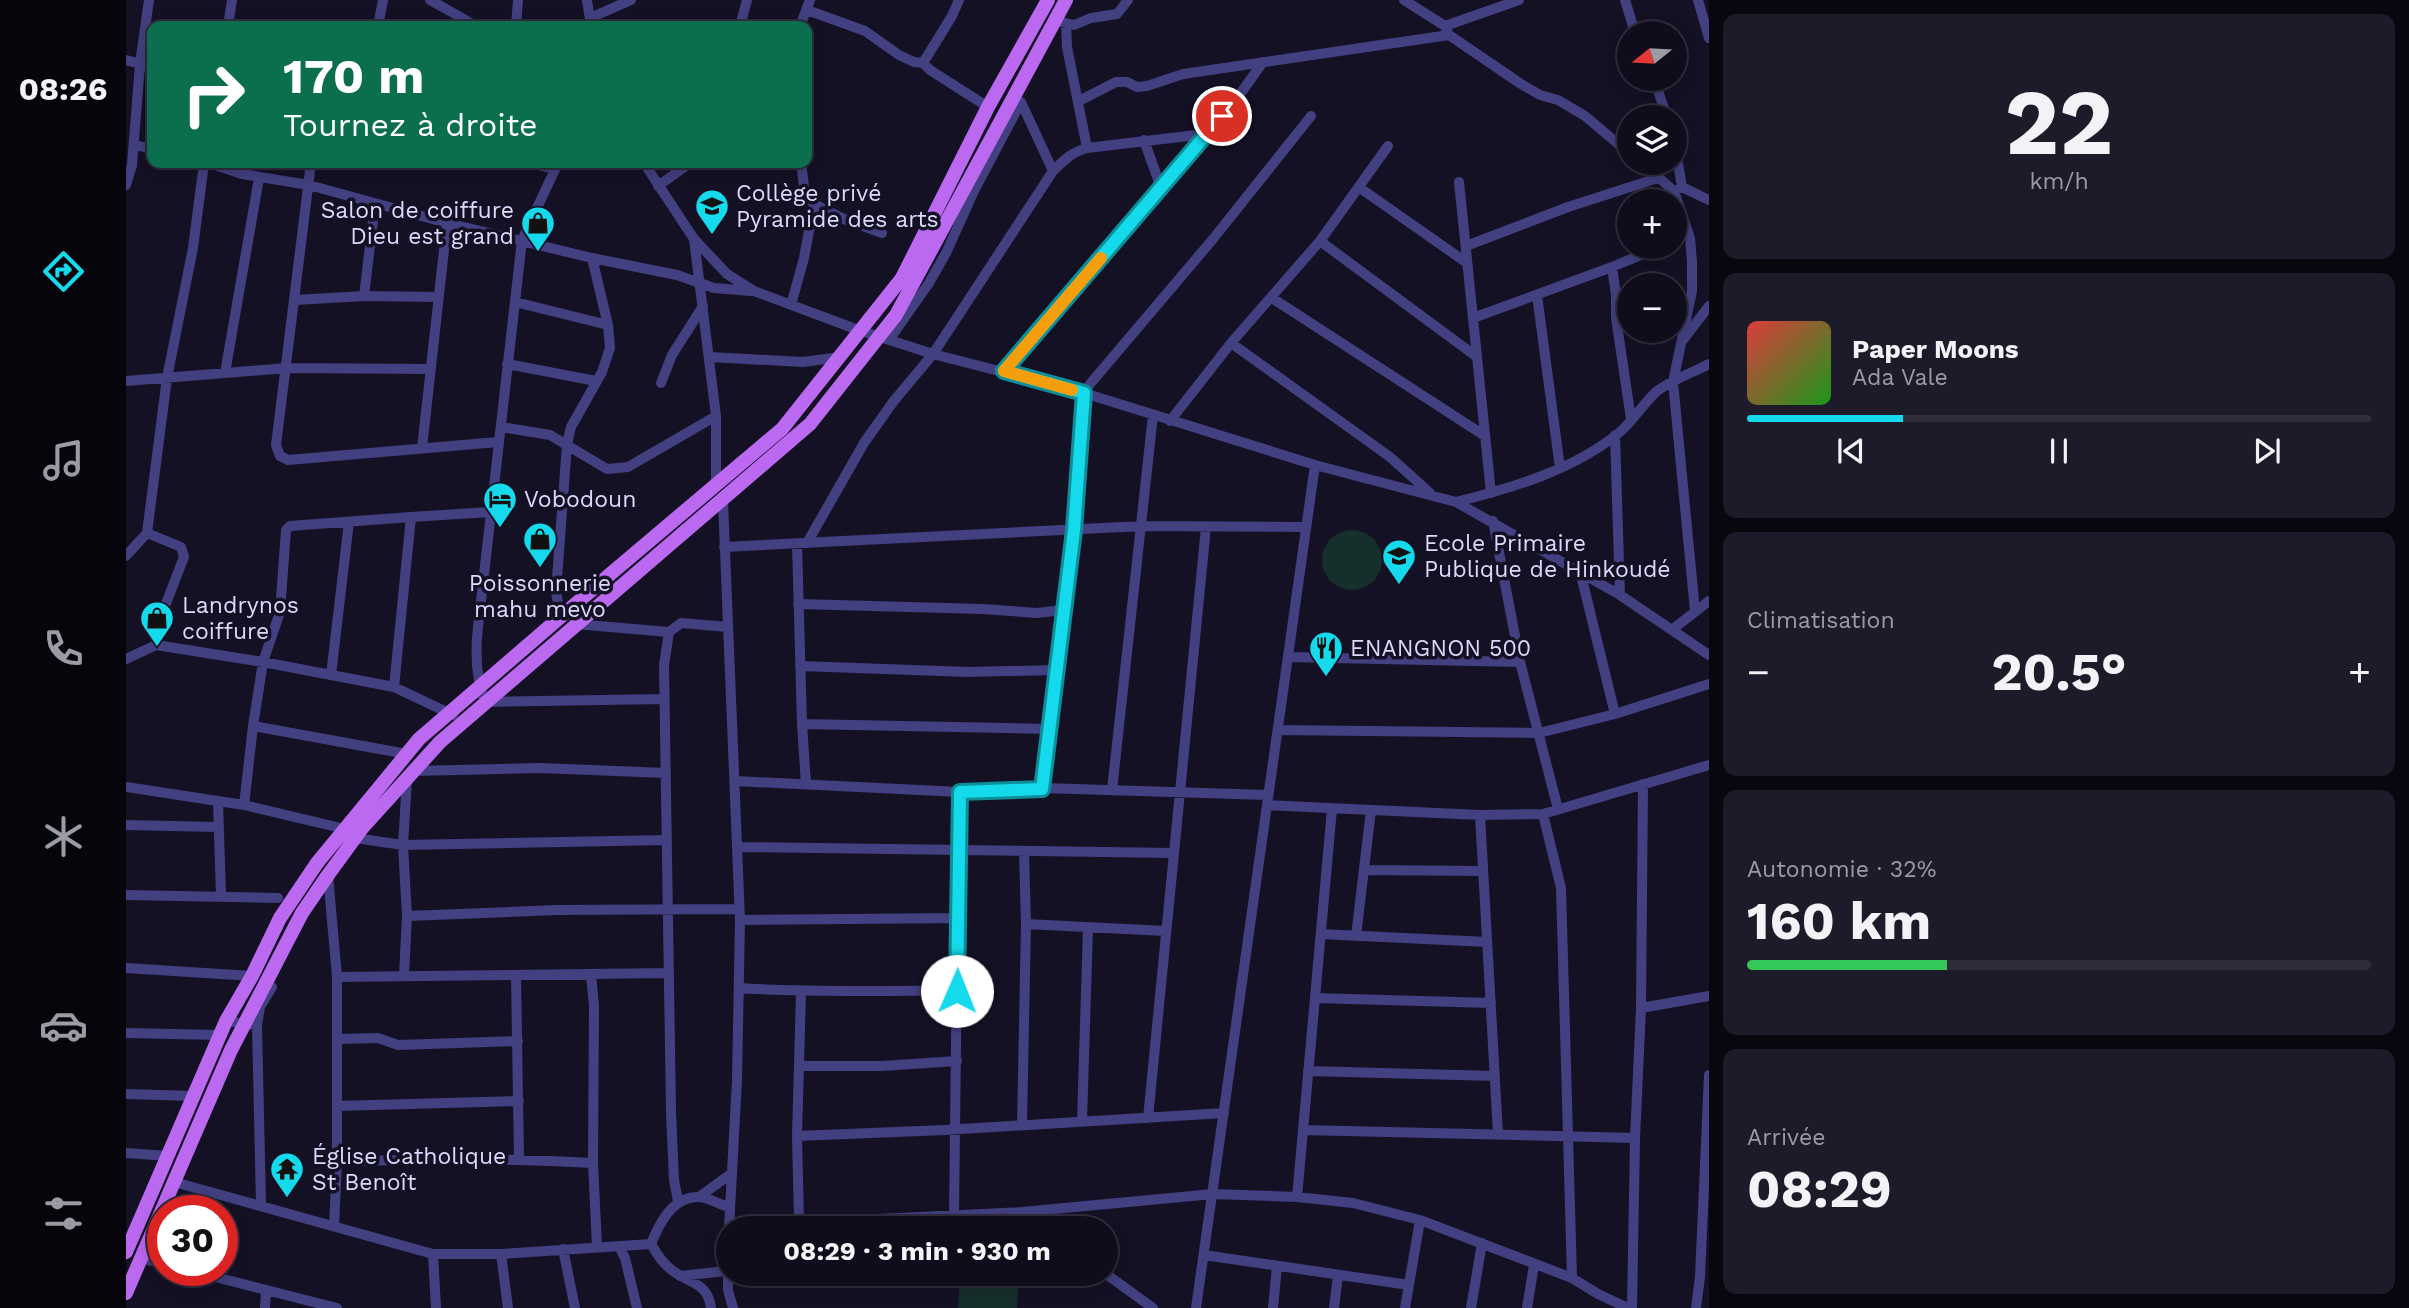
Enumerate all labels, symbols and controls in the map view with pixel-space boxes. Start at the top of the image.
north arrow [1617,21,1687,91]
map controls [1617,21,1687,343]
text: 170 m [283,47,424,105]
icon: right [168,49,259,140]
text: 22 [2005,69,2113,176]
text: 08:26 [18,70,108,108]
pin [1192,86,1252,146]
icon: arrive [1203,97,1241,135]
button: layers [1617,105,1687,175]
text: Tournez à droite [283,106,538,144]
text: km/h [2029,168,2089,195]
place label: Collège privé Pyramide des arts [736,180,939,233]
school or university icon: Collège privé Pyramide des arts [693,187,731,236]
button: + [1617,189,1687,259]
place label: Salon de coiffure Dieu est grand [321,197,514,250]
shop icon: Salon de coiffure Dieu est grand [519,204,557,253]
icon: directions [39,247,88,296]
button: − [1617,273,1687,343]
text: Paper Moons [1852,334,2019,364]
text: Ada Vale [1852,364,1948,391]
icon: previous [1832,432,1870,470]
icon: pause [2040,432,2078,470]
icon: next [2248,432,2286,470]
icon: music [39,436,88,485]
hotel icon: Vobodoun [481,480,519,529]
place label: Vobodoun [524,486,637,513]
shop icon: Poissonnerie mahu mevo [521,520,559,569]
place label: Ecole Primaire Publique de Hinkoudé [1424,530,1671,583]
school or university icon: Ecole Primaire Publique de Hinkoudé [1380,537,1418,586]
place label: Poissonnerie mahu mevo [469,570,611,623]
place label: Landrynos coiffure [182,592,299,645]
shop icon: Landrynos coiffure [138,599,176,648]
text: Climatisation [1747,607,1895,634]
icon: phone [39,624,88,673]
restaurant icon: ENANGNON 500 [1307,629,1345,678]
place label: ENANGNON 500 [1350,635,1531,662]
text: 20.5° [1991,642,2127,703]
text: − [1747,650,1770,694]
text: + [2348,650,2371,694]
icon: climate [39,812,88,861]
text: Autonomie · 32% [1747,856,1936,883]
text: 160 km [1747,891,1931,952]
position arrow [920,954,994,1028]
icon: car [39,1001,88,1050]
text: Arrivée [1747,1124,1826,1151]
place label: Église Catholique St Benoît [312,1143,506,1196]
temple icon: Église Catholique St Benoît [268,1150,306,1199]
text: 08:29 [1747,1159,1892,1220]
icon: filters [39,1189,88,1238]
speed limit sign: 30 [147,1195,238,1286]
text: 08:29 · 3 min · 930 m [783,1236,1051,1266]

